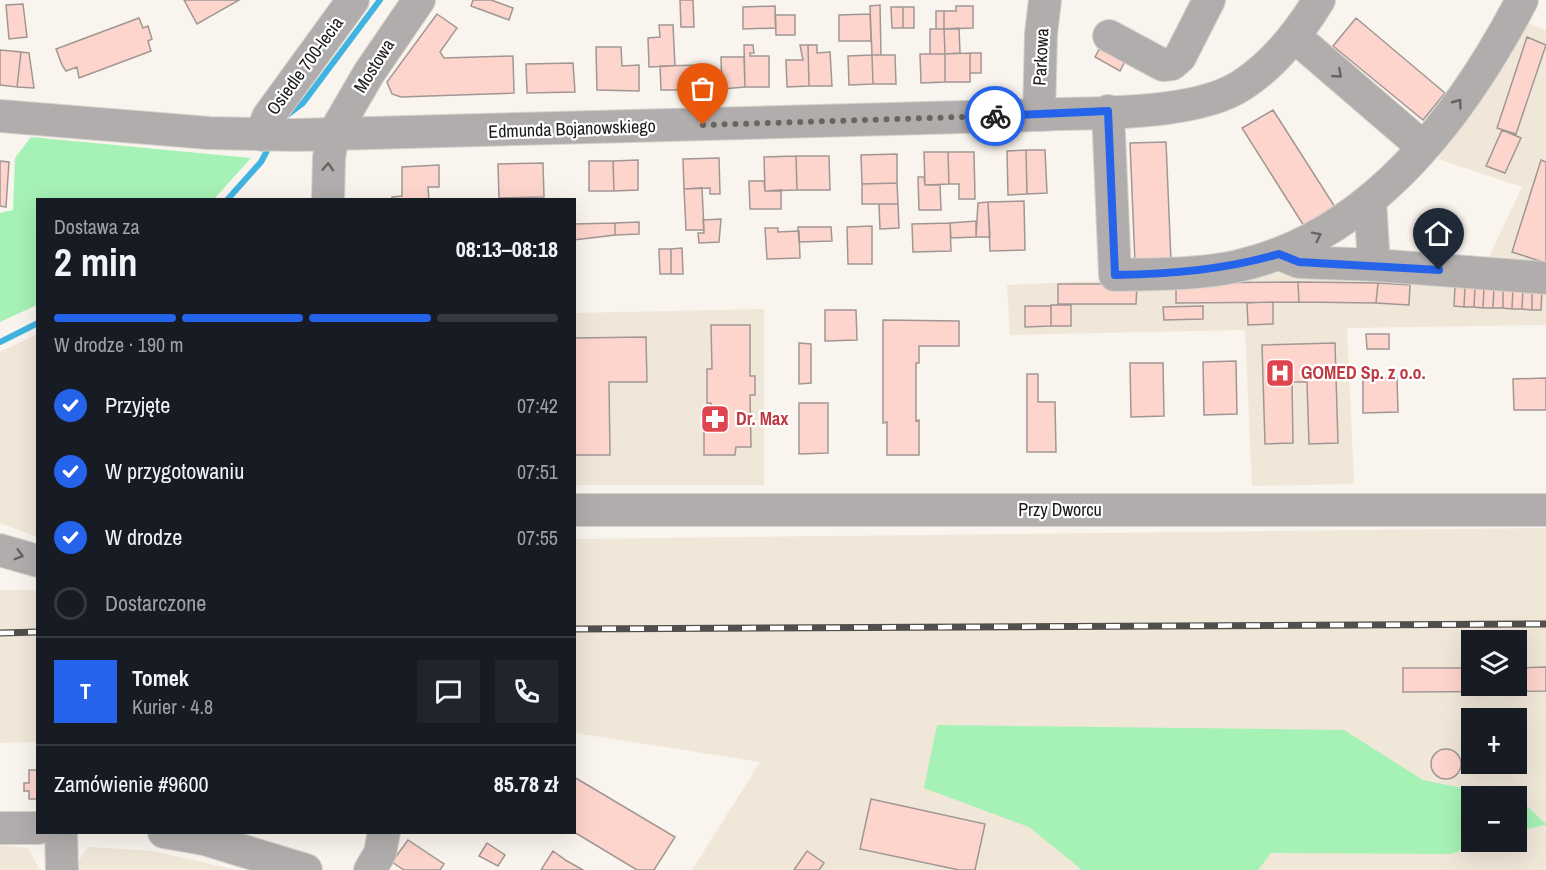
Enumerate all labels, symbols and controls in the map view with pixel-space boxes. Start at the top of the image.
street label: Osiedle 700-lecia [260,12,349,120]
street label: Parkowa [1027,28,1054,86]
street label: Mostowa [347,34,400,97]
pin [677,63,728,125]
one-way arrow [1331,67,1342,78]
icon: bag [686,72,719,105]
courier [965,86,1025,146]
one-way arrow [1451,99,1462,110]
icon: bike [979,100,1012,133]
street label: Edmunda Bojanowskiego [488,113,656,144]
one-way arrow [322,162,335,171]
pin [1413,208,1464,270]
text: Dostawa za [54,213,140,240]
icon: home [1422,217,1455,250]
one-way arrow [1311,231,1322,243]
text: 08:13–08:18 [456,234,558,264]
text: 2 min [54,236,138,288]
text: W drodze · 190 m [54,331,183,358]
hospital icon: GOMED Sp. z o.o. [1264,357,1296,389]
place label: GOMED Sp. z o.o. [1301,360,1426,385]
icon: check [54,389,87,422]
text: Przyjęte [105,390,170,420]
text: 07:42 [517,392,558,419]
pharmacy icon: Dr. Max [699,403,731,435]
place label: Dr. Max [736,406,789,431]
icon: check [54,455,87,488]
text: W przygotowaniu [105,456,244,486]
text: 07:51 [517,458,558,485]
street label: Przy Dworcu [1018,497,1102,522]
icon: check [54,521,87,554]
text: W drodze [105,522,182,552]
text: 07:55 [517,524,558,551]
one-way arrow [14,548,24,561]
text: Dostarczone [105,588,206,618]
map controls [1461,630,1527,852]
button: layers [1461,630,1527,696]
button: chat [417,660,480,723]
button: phone [495,660,558,723]
text: Tomek [132,663,189,693]
text: T [80,676,91,706]
text: Kurier · 4.8 [132,693,213,720]
button: + [1461,708,1527,774]
text: Zamówienie #9600 [54,769,208,799]
text: 85.78 zł [494,769,558,799]
button: − [1461,786,1527,852]

